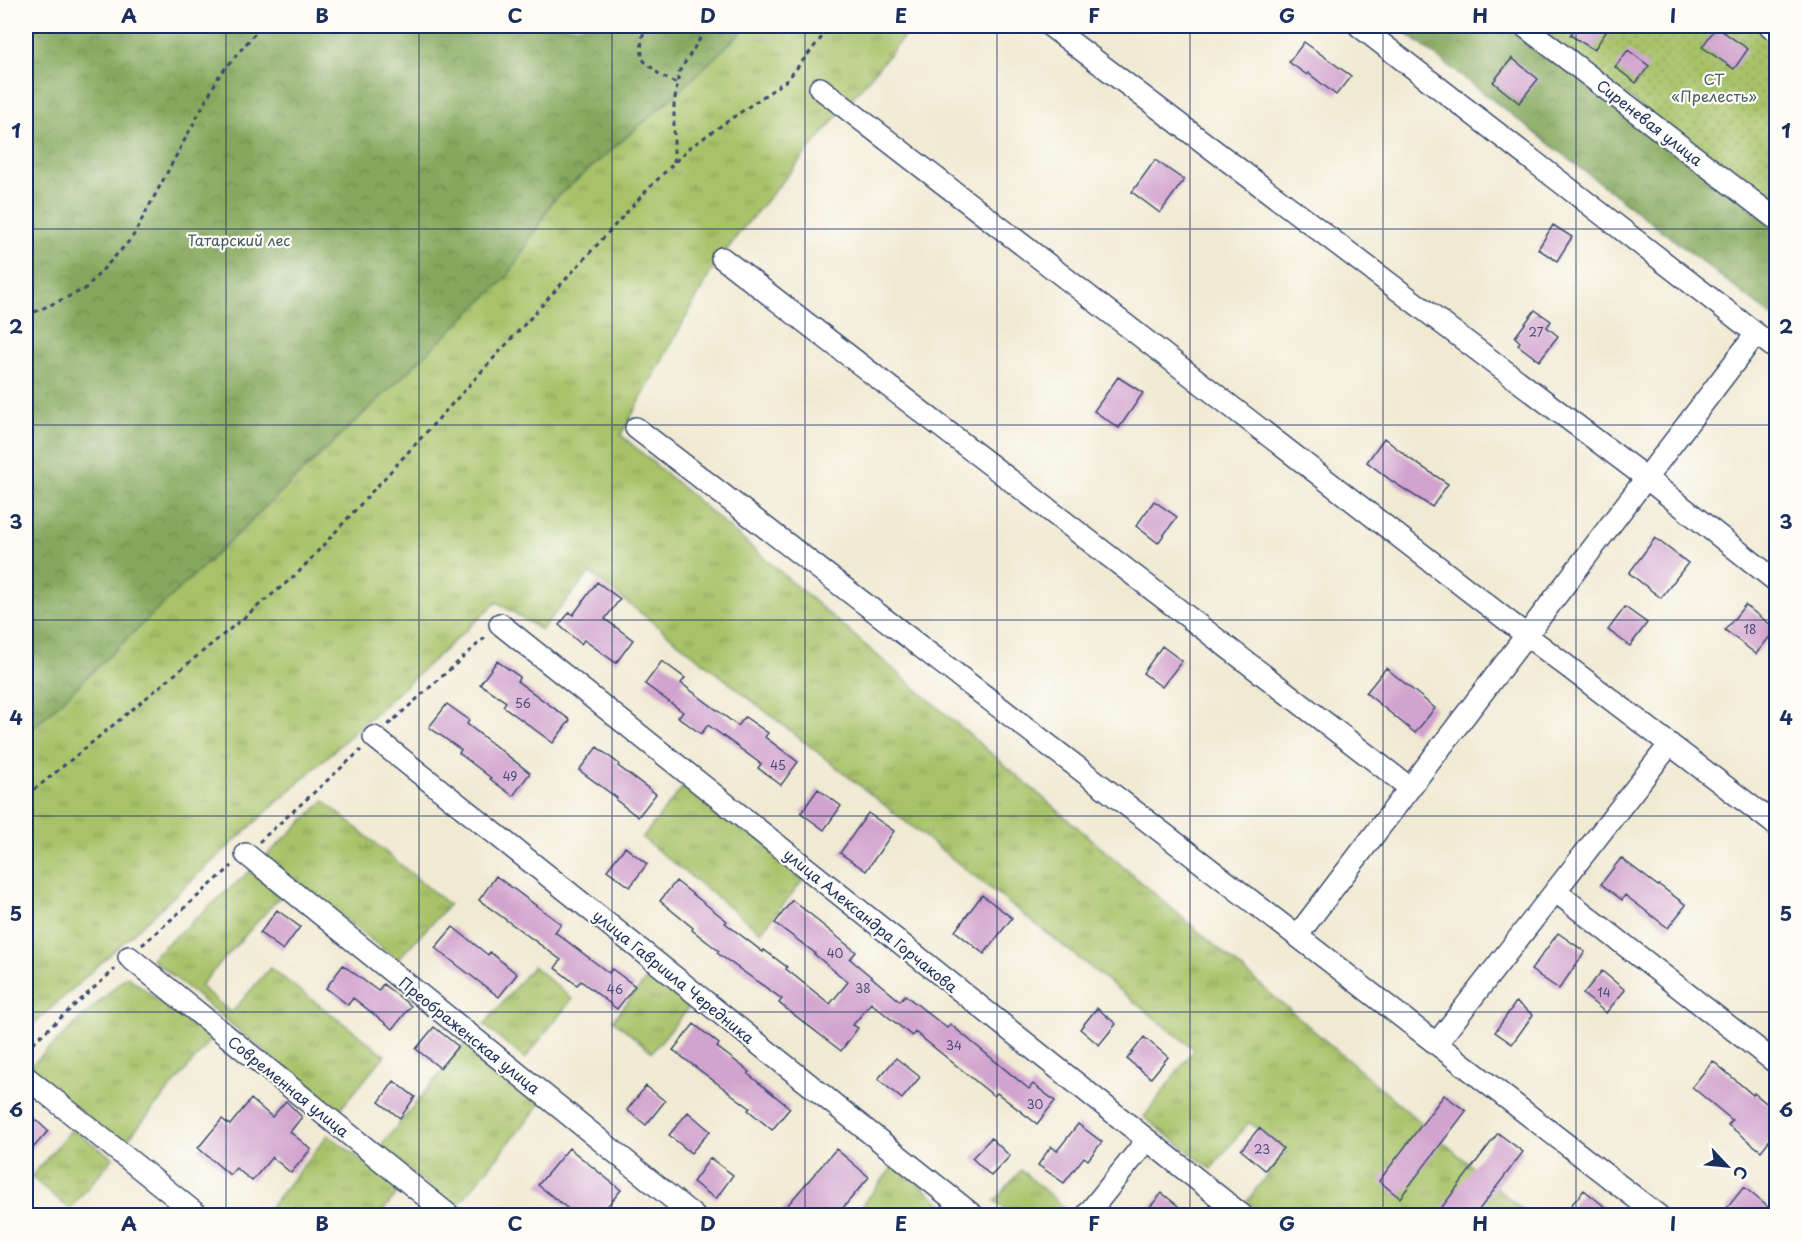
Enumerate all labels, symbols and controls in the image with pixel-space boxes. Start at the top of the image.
text: A [121,0,137,30]
text: B [315,0,329,30]
text: C [507,0,523,30]
text: D [700,0,716,30]
text: E [895,0,907,30]
text: F [1088,0,1100,30]
text: G [1279,0,1295,30]
text: H [1472,0,1488,30]
text: I [1670,0,1676,30]
park label: СТ «Прелесть» [1671,67,1757,107]
street label: Сиреневая улица [1592,73,1708,171]
text: 1 [11,115,21,145]
text: 1 [1781,115,1791,145]
park label: Татарский лес [188,228,290,251]
text: 2 [9,311,23,341]
text: 2 [1779,311,1793,341]
house number: 27 [1529,323,1544,341]
text: 3 [9,506,23,536]
text: 3 [1779,506,1793,536]
house number: 18 [1744,620,1756,638]
house number: 56 [515,694,531,712]
text: 4 [9,702,23,732]
text: 4 [1779,702,1793,732]
house number: 45 [770,756,786,774]
house number: 49 [503,767,517,785]
street label: улица Александра Горчакова [779,842,964,998]
text: 5 [10,898,22,928]
text: 5 [1780,898,1792,928]
street label: улица Гавриила Чередника [588,904,760,1049]
house number: 40 [827,944,844,962]
street label: Преображенская улица [395,971,546,1100]
house number: 38 [855,979,871,997]
house number: 46 [607,980,623,998]
house number: 14 [1597,983,1611,1001]
street label: Современная улица [223,1030,355,1143]
house number: 34 [946,1036,962,1054]
text: 6 [9,1094,23,1124]
text: 6 [1779,1094,1793,1124]
house number: 30 [1027,1095,1044,1113]
north arrow [1697,1136,1757,1196]
house number: 23 [1254,1140,1270,1158]
text: С [1728,1162,1755,1184]
text: A [121,1208,137,1238]
text: B [315,1208,329,1238]
text: C [507,1208,523,1238]
text: D [700,1208,716,1238]
text: E [895,1208,907,1238]
text: F [1088,1208,1100,1238]
text: G [1279,1208,1295,1238]
text: H [1472,1208,1488,1238]
text: I [1670,1208,1676,1238]

